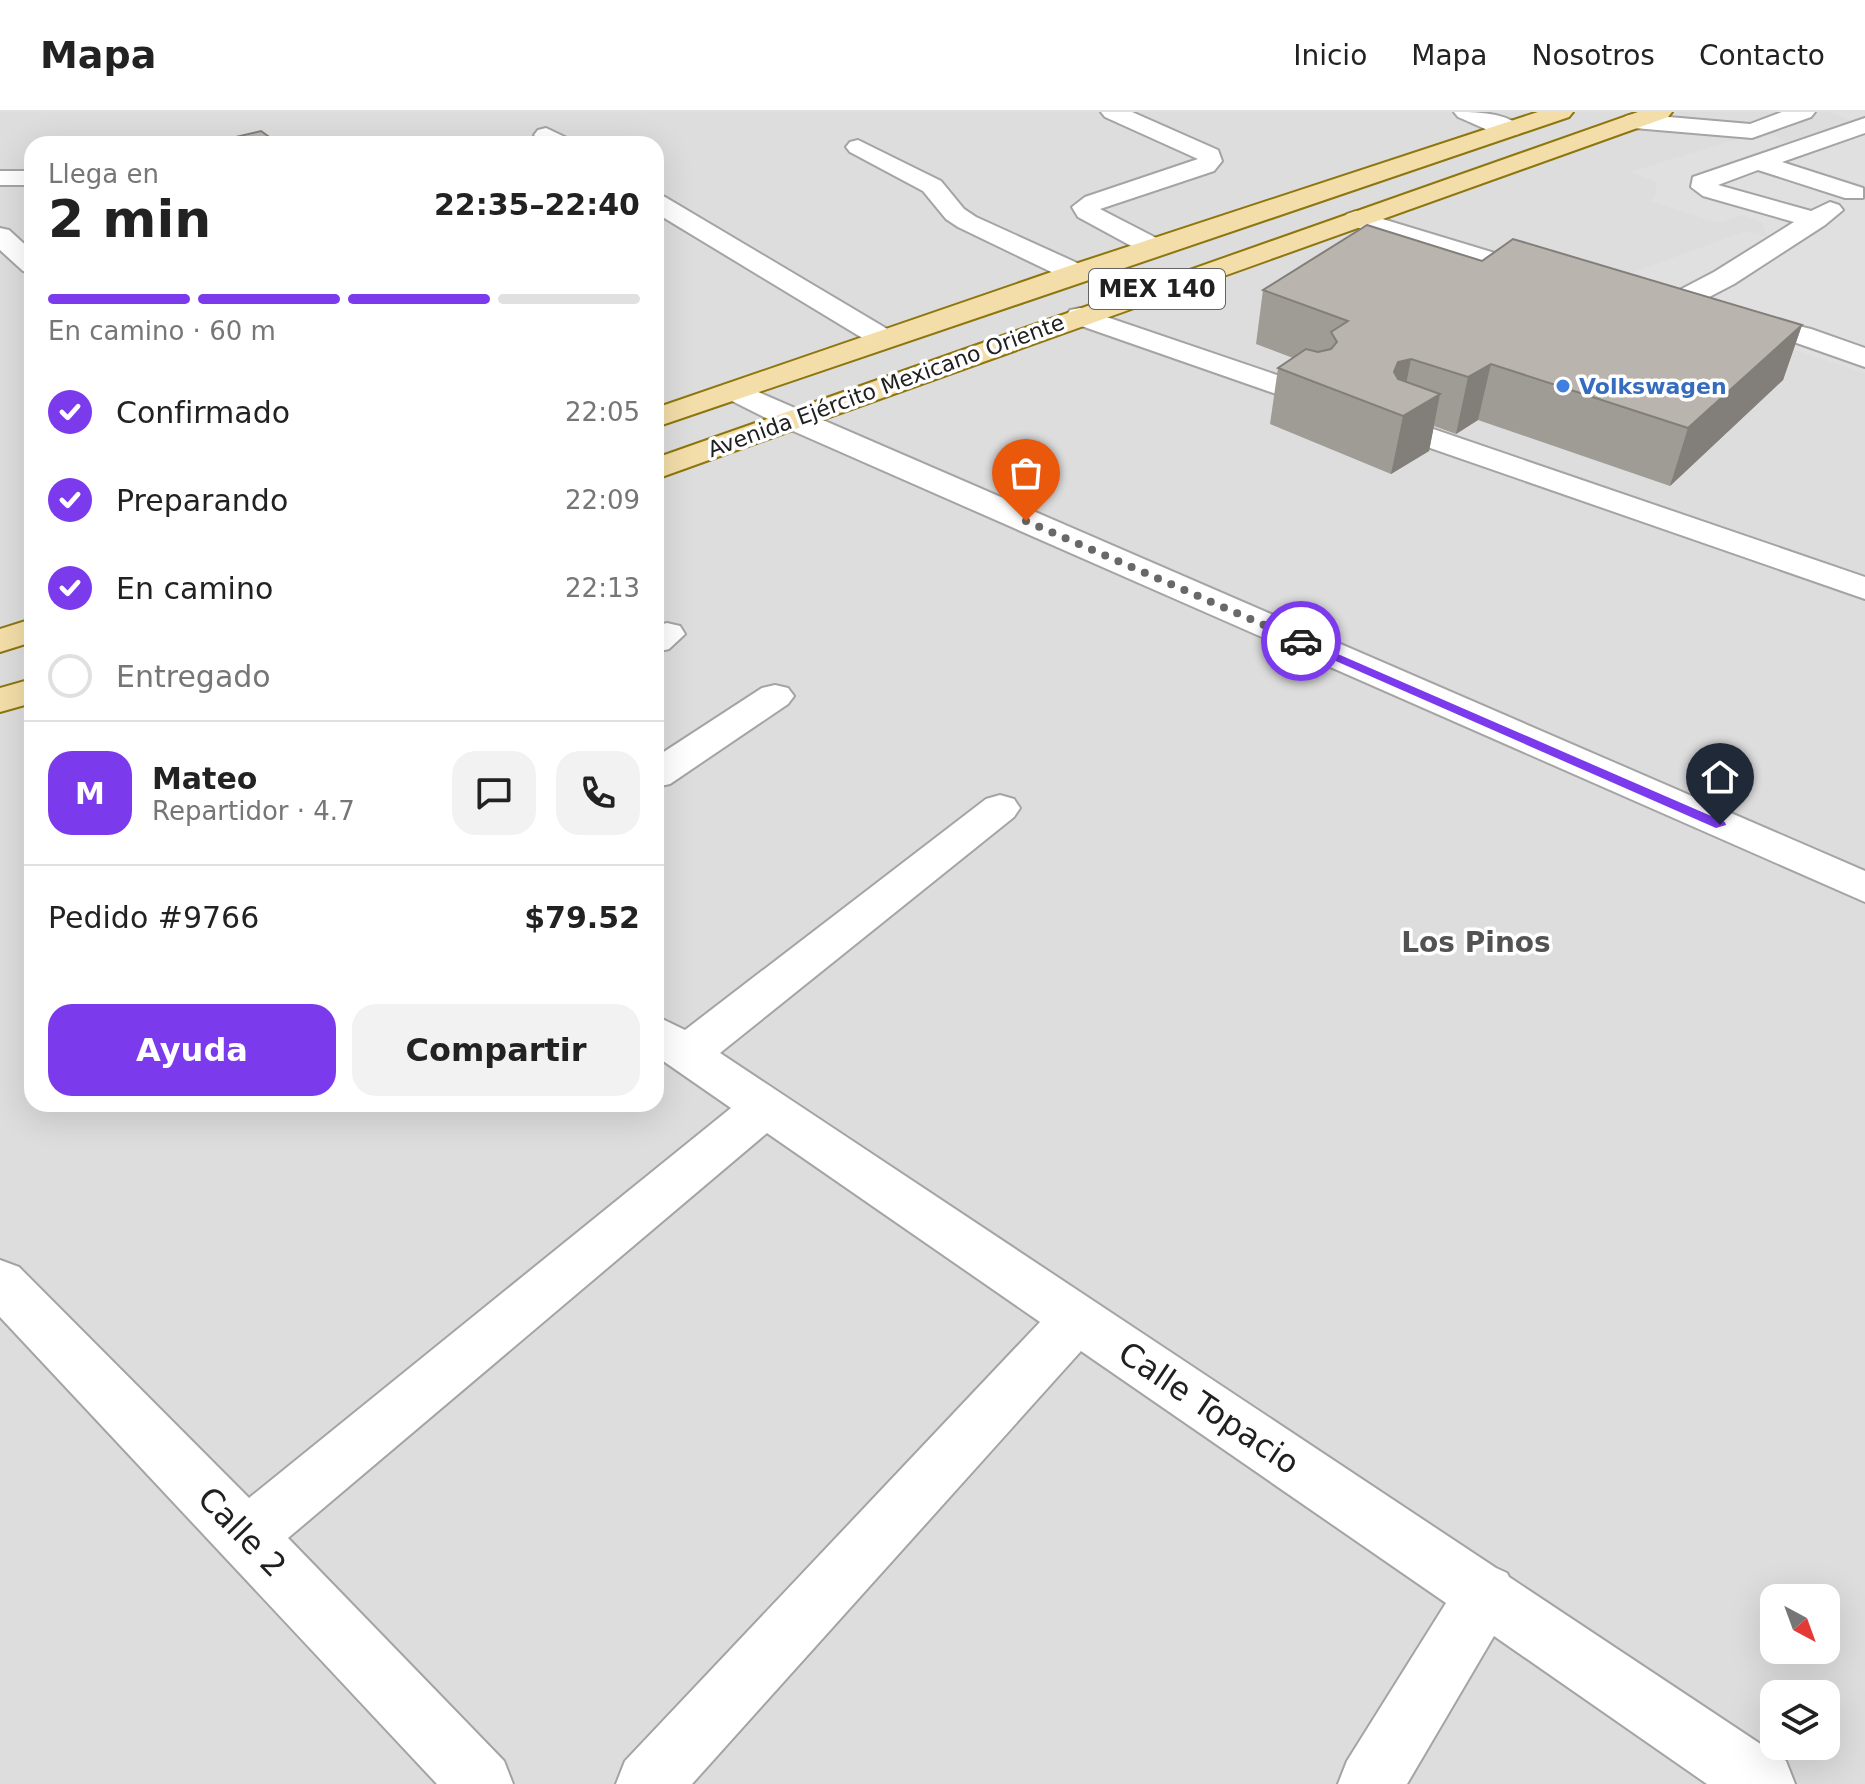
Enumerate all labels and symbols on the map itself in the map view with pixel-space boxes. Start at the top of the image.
road number: MEX 140 [1089,269,1225,309]
street label: Avenida Ejército Mexicano Oriente [704,310,1068,462]
place label: Volkswagen [1579,374,1727,399]
marker: Volkswagen [1554,377,1572,395]
pin [992,439,1060,521]
courier [1261,601,1341,681]
pin [1686,743,1754,825]
district label: Los Pinos [1401,926,1551,959]
street label: Calle Topacio [1112,1334,1306,1482]
street label: Calle 2 [190,1479,294,1585]
north arrow [1760,1584,1840,1664]

